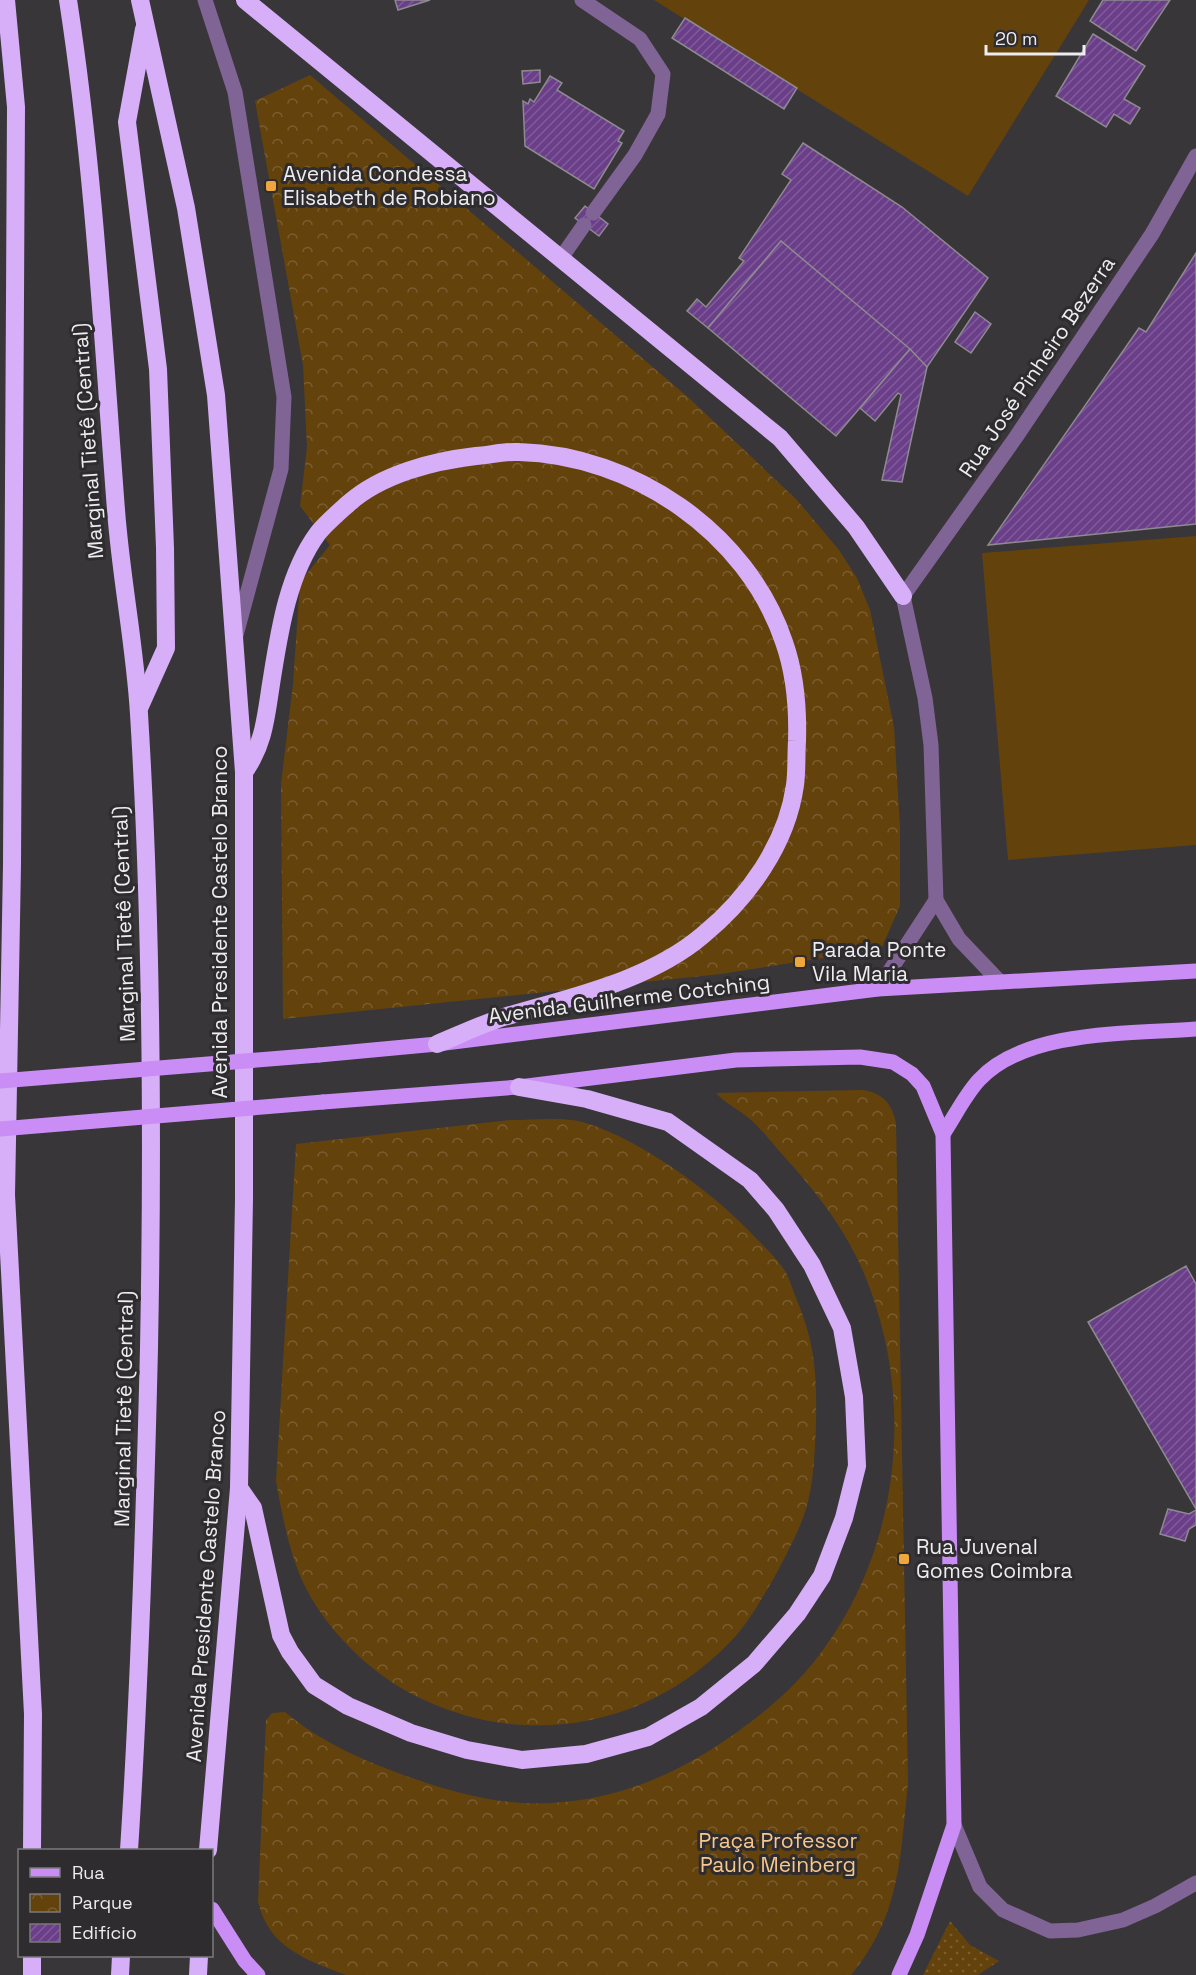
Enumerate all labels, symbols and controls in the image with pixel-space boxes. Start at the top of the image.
scale bar [986,18,1084,56]
text: 20 m [995,27,1038,50]
place label: Avenida Condessa Elisabeth de Robiano [283,160,496,211]
marker: Avenida Condessa Elisabeth de Robiano [264,179,278,193]
street label: Rua José Pinheiro Bezerra [952,251,1121,482]
street label: Marginal Tietê (Central) [66,322,109,560]
street label: Avenida Presidente Castelo Branco [206,745,233,1099]
street label: Marginal Tietê (Central) [106,805,141,1043]
place label: Parada Ponte Vila Maria [812,936,946,987]
marker: Parada Ponte Vila Maria [793,955,807,969]
street label: Avenida Guilherme Cotching [487,968,771,1029]
street label: Marginal Tietê (Central) [108,1291,139,1527]
street label: Avenida Presidente Castelo Branco [180,1409,231,1763]
place label: Rua Juvenal Gomes Coimbra [916,1533,1073,1584]
marker: Rua Juvenal Gomes Coimbra [897,1552,911,1566]
park label: Praça Professor Paulo Meinberg [699,1827,858,1878]
legend [18,1849,213,1957]
text: Rua [72,1861,105,1884]
text: Parque [72,1891,133,1914]
text: Edifício [72,1921,137,1944]

